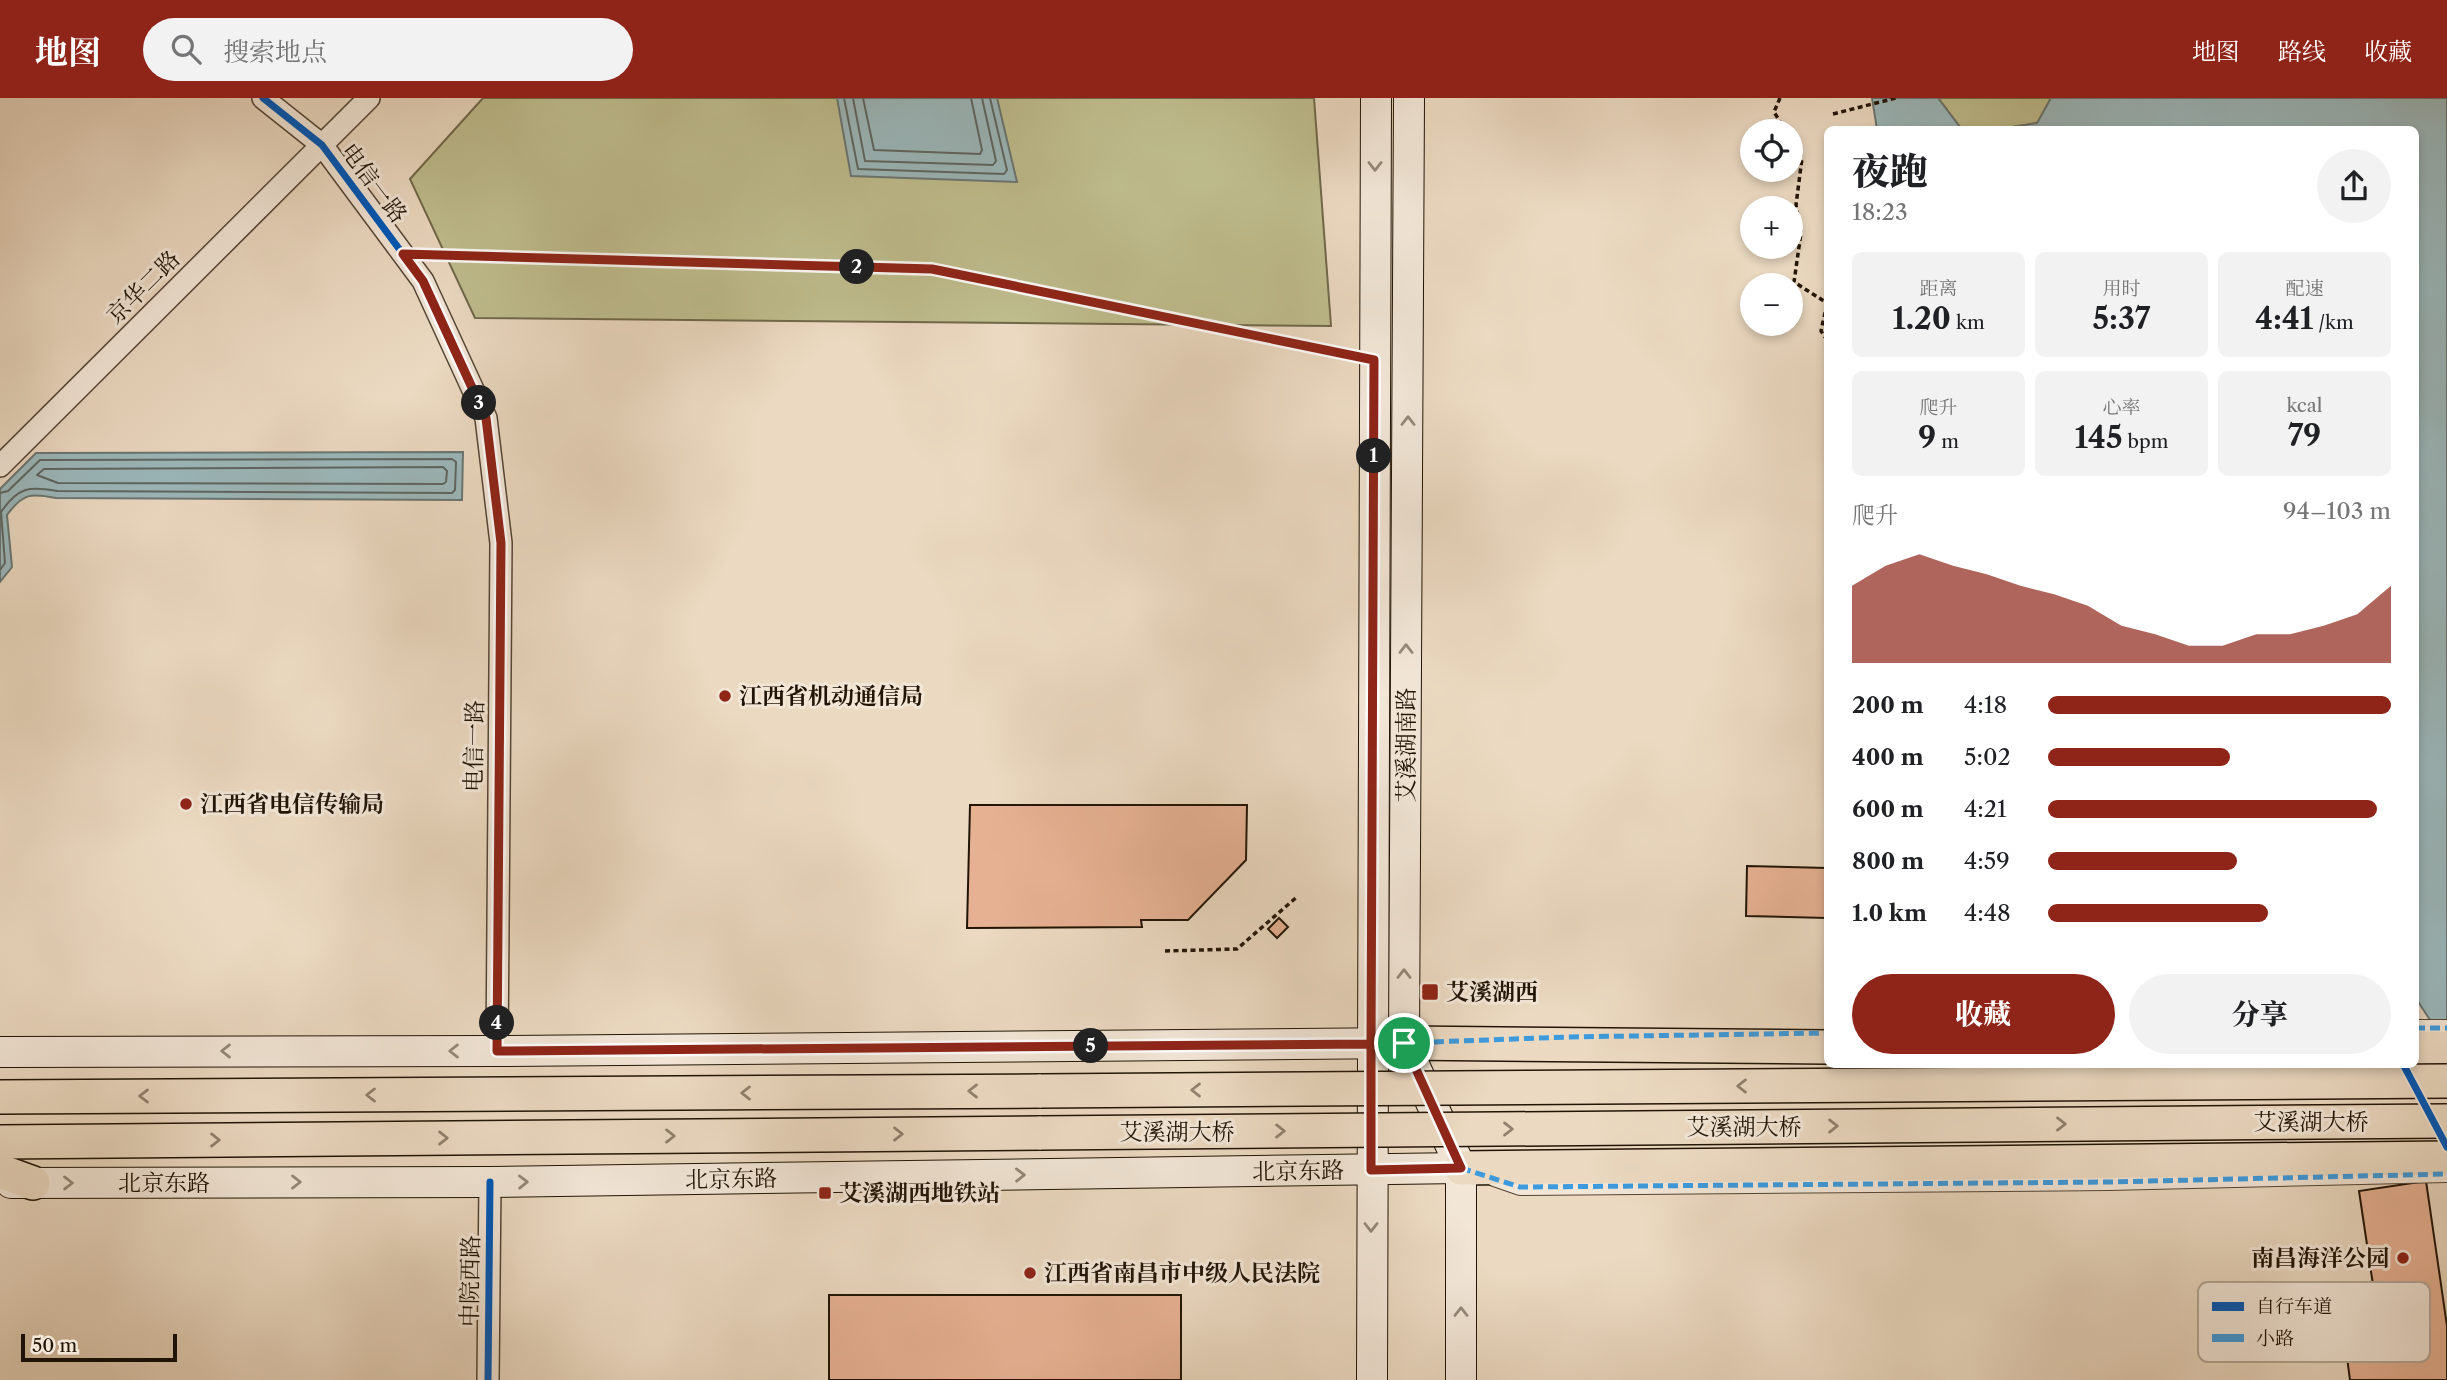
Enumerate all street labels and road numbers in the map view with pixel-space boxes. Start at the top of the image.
street label: 电信一路 [335,138,413,228]
street label: 京华二路 [101,245,185,329]
street label: 艾溪湖南路 [1392,688,1420,803]
street label: 电信一路 [459,700,489,792]
street label: 艾溪湖大桥 [2254,1108,2369,1136]
street label: 艾溪湖大桥 [1687,1113,1802,1141]
street label: 艾溪湖大桥 [1120,1118,1235,1146]
street label: 北京东路 [1252,1156,1344,1186]
street label: 北京东路 [685,1164,777,1194]
street label: 北京东路 [118,1169,210,1197]
street label: 中院西路 [455,1235,485,1327]

